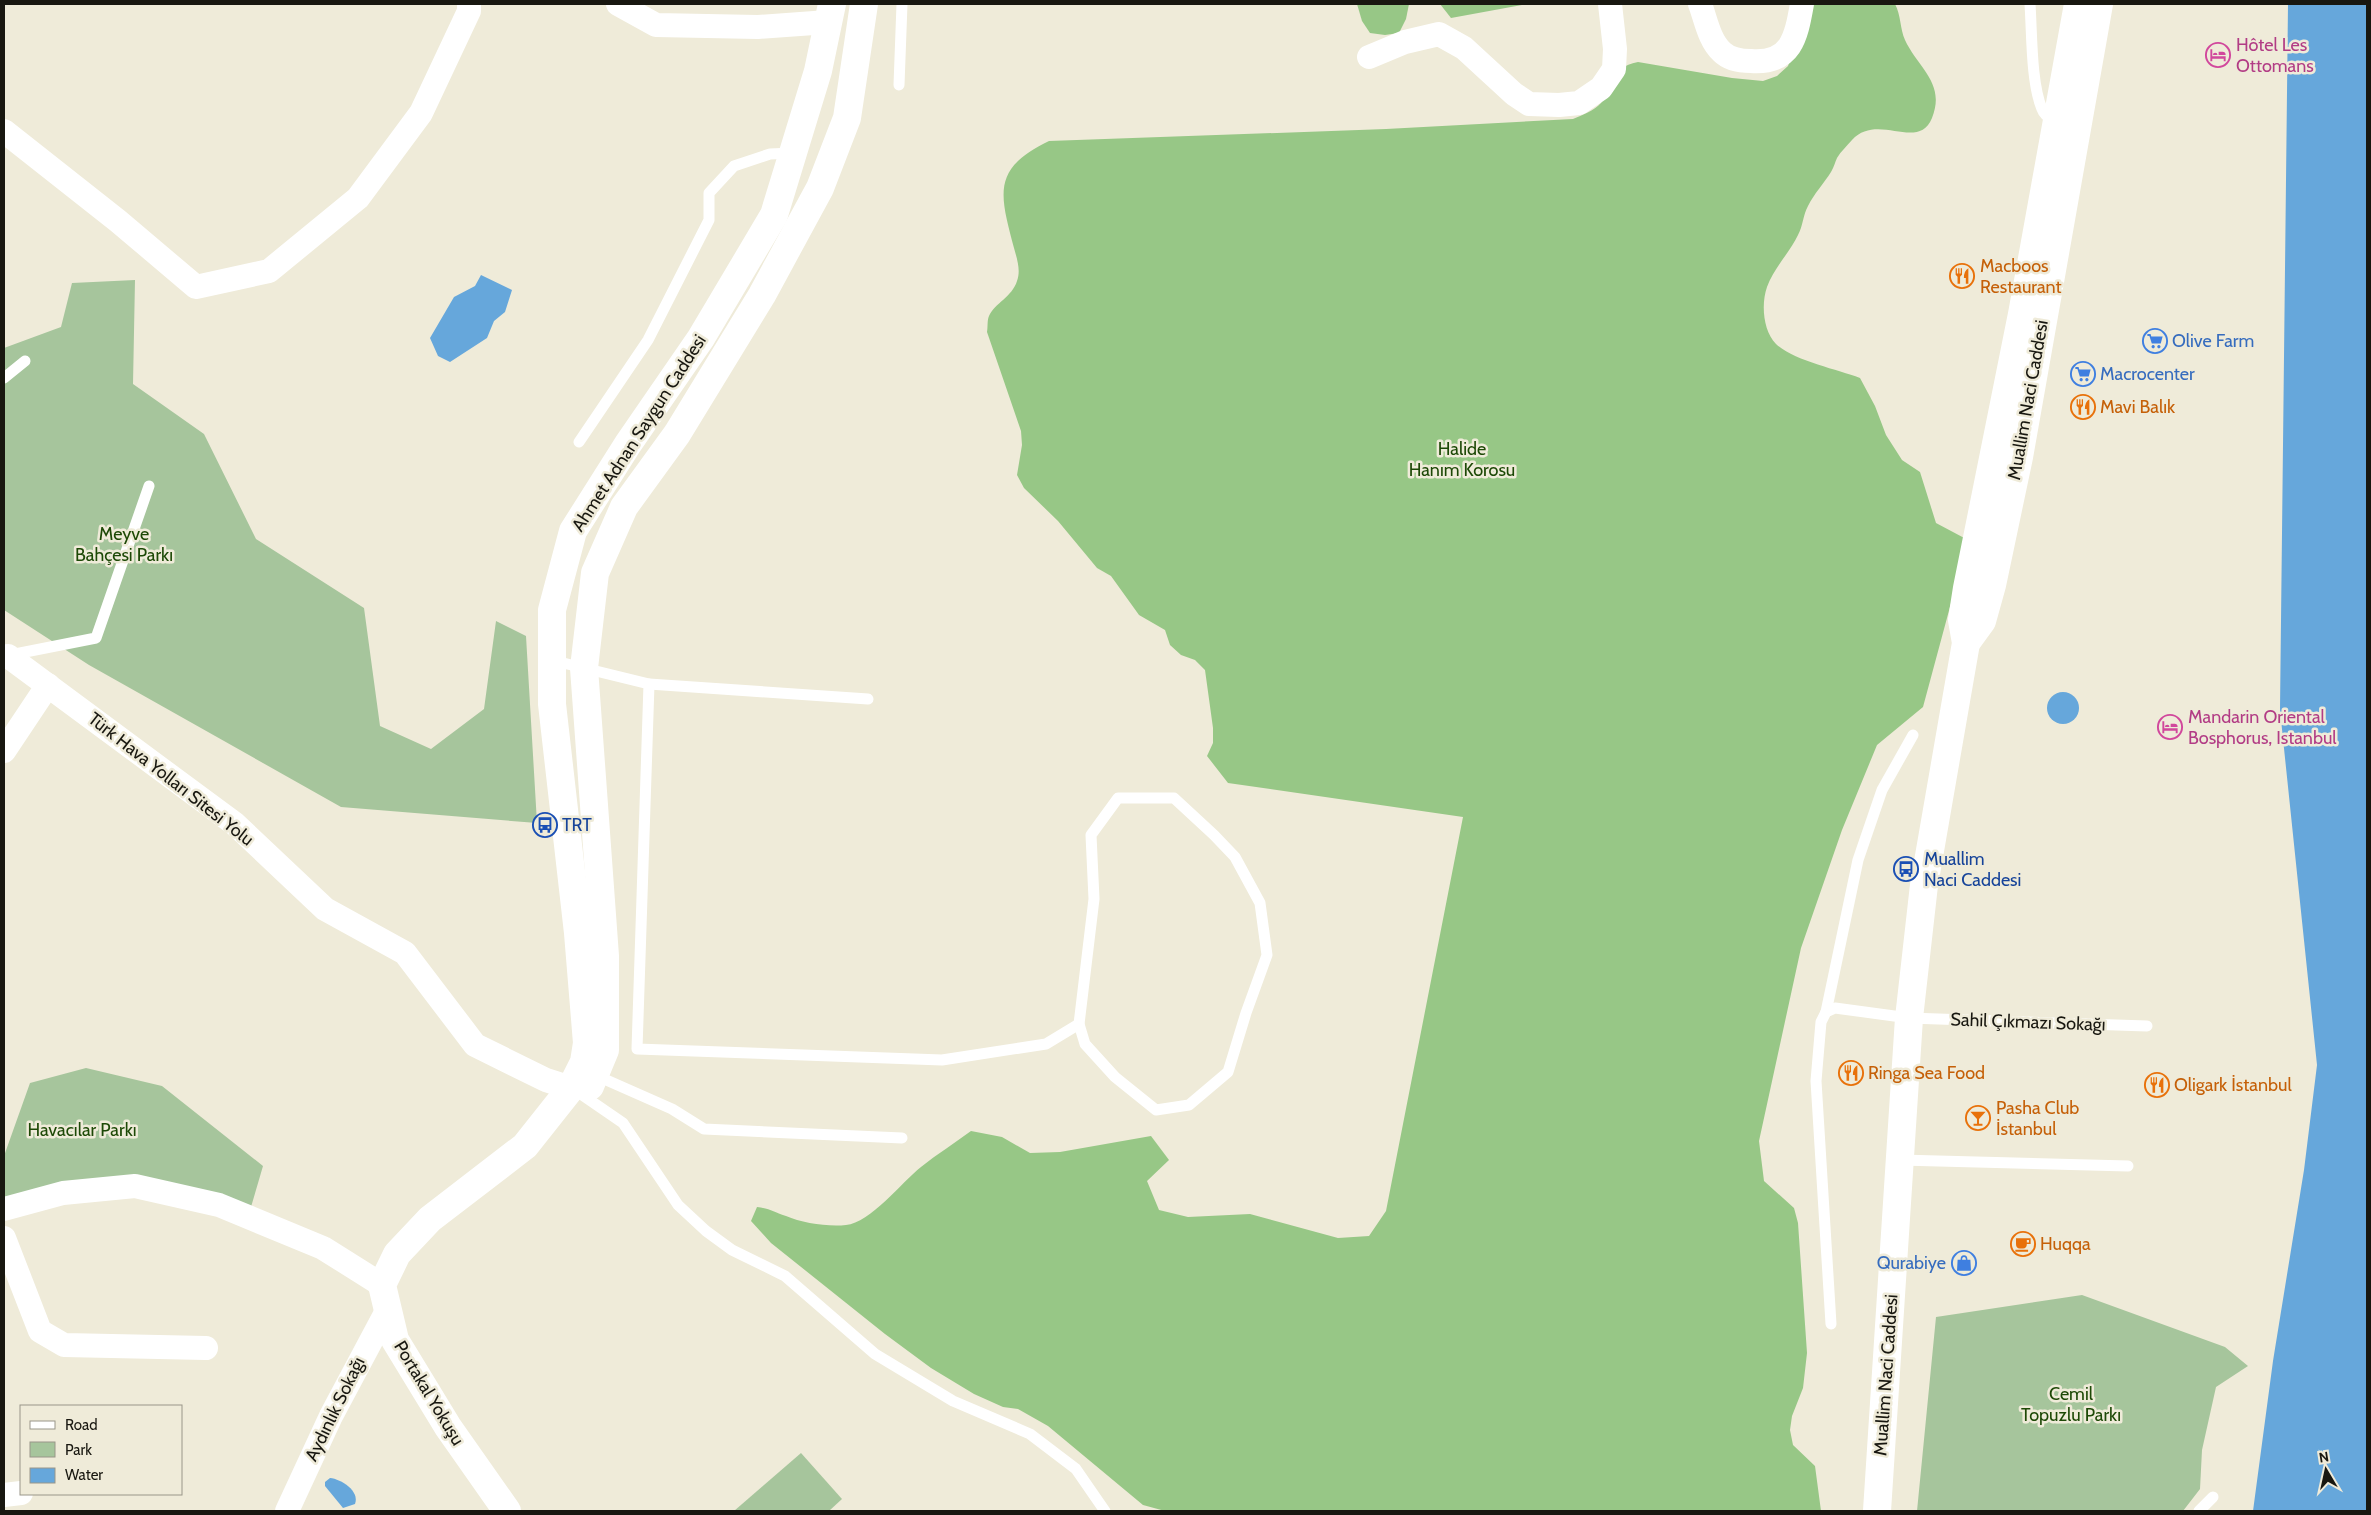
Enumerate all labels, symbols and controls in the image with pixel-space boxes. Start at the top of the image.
place label: Hôtel Les Ottomans [2236,34,2314,77]
hotel icon: Hôtel Les Ottomans [2205,42,2231,68]
place label: Macboos Restaurant [1980,255,2062,298]
restaurant icon: Macboos Restaurant [1949,263,1975,289]
street label: Muallim Naci Caddesi [2003,318,2053,482]
supermarket icon: Olive Farm [2142,328,2168,354]
place label: Olive Farm [2172,330,2254,352]
street label: Ahmet Adnan Saygun Caddesi [567,331,711,535]
supermarket icon: Macrocenter [2070,361,2096,387]
place label: Macrocenter [2100,363,2195,385]
restaurant icon: Mavi Balık [2070,394,2096,420]
place label: Mavi Balık [2100,396,2176,418]
park label: Halide Hanım Korosu [1409,438,1515,481]
park label: Meyve Bahçesi Parkı [75,523,173,566]
place label: Mandarin Oriental Bosphorus, Istanbul [2188,706,2337,749]
street label: Türk Hava Yolları Sitesi Yolu [84,708,258,850]
hotel icon: Mandarin Oriental Bosphorus, Istanbul [2157,714,2183,740]
bus stop icon: TRT [532,812,558,838]
place label: TRT [562,814,592,836]
place label: Muallim Naci Caddesi [1924,848,2021,891]
bus stop icon: Muallim Naci Caddesi [1893,856,1919,882]
street label: Sahil Çıkmazı Sokağı [1950,1008,2106,1036]
restaurant icon: Ringa Sea Food [1838,1060,1864,1086]
place label: Ringa Sea Food [1868,1062,1985,1084]
restaurant icon: Oligark İstanbul [2144,1072,2170,1098]
place label: Oligark İstanbul [2174,1074,2292,1096]
place label: Pasha Club İstanbul [1996,1097,2079,1140]
bar icon: Pasha Club İstanbul [1965,1105,1991,1131]
park label: Havacılar Parkı [27,1119,137,1141]
cafe icon: Huqqa [2010,1231,2036,1257]
place label: Huqqa [2040,1233,2091,1255]
shop icon: Qurabiye [1951,1250,1977,1276]
place label: Qurabiye [1877,1252,1946,1274]
street label: Muallim Naci Caddesi [1869,1293,1903,1457]
street label: Portakal Yokuşu [389,1337,469,1449]
street label: Aydınlık Sokağı [300,1353,370,1465]
park label: Cemil Topuzlu Parkı [2021,1383,2121,1426]
legend [20,1405,182,1495]
text: Road [65,1416,98,1434]
text: Park [65,1441,92,1459]
north arrow [2301,1445,2351,1495]
text: N [2318,1447,2330,1467]
text: Water [65,1466,103,1484]

